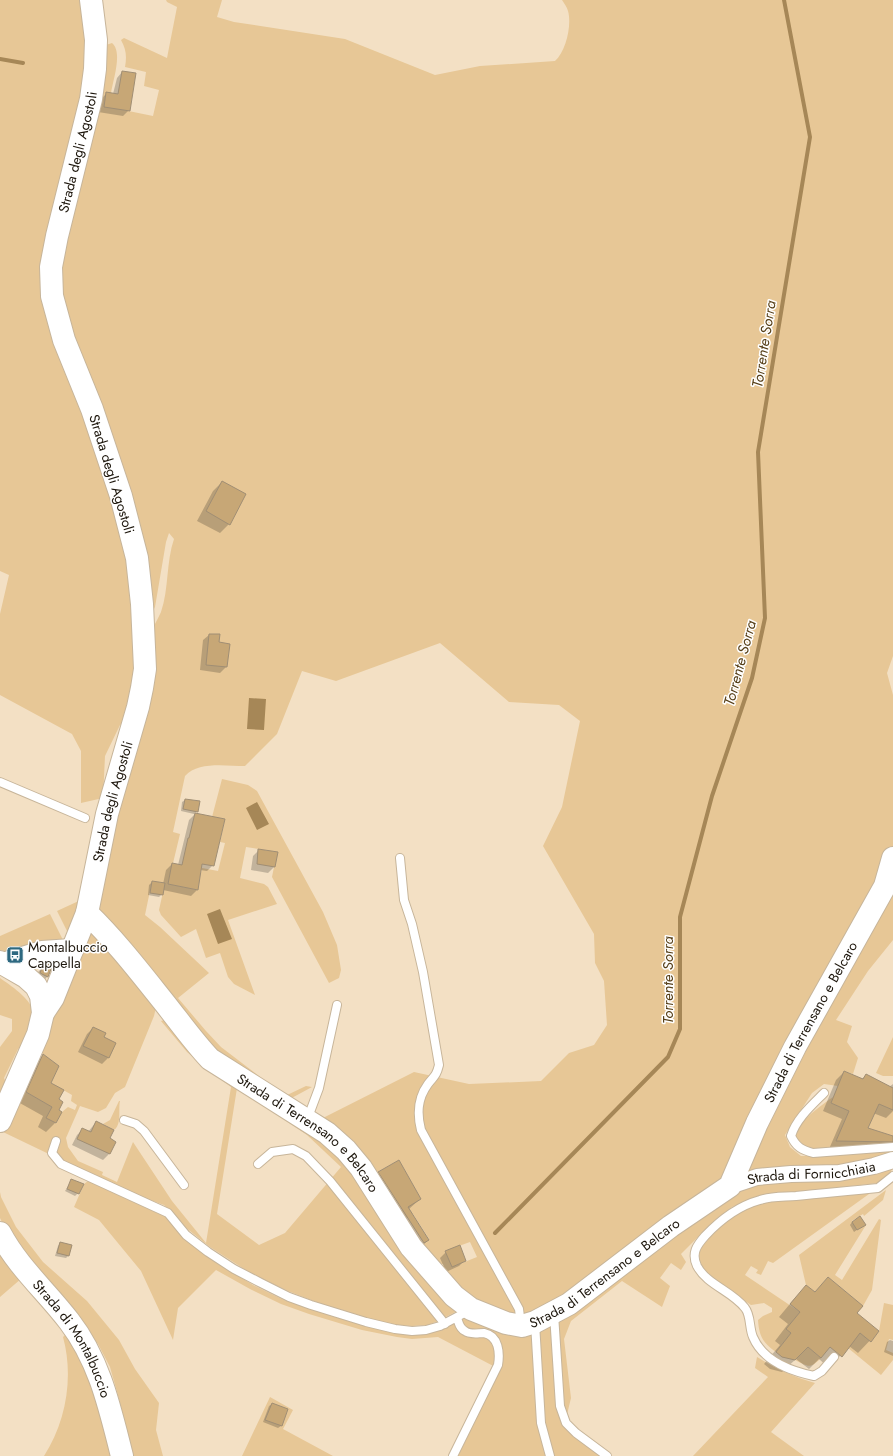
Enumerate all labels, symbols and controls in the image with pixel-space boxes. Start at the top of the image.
street label: Strada degli Agostoli [53,90,102,215]
water label: Torrente Sorra [746,298,782,389]
street label: Strada degli Agostoli [84,412,140,536]
water label: Torrente Sorra [718,617,762,708]
street label: Strada degli Agostoli [88,739,138,864]
water label: Torrente Sorra [657,935,679,1024]
place label: Montalbuccio Cappella [28,937,108,973]
street label: Strada di Terrensano e Belcaro [759,937,862,1106]
bus stop icon: Montalbuccio Cappella [5,945,25,965]
street label: Strada di Terrensano e Belcaro [233,1069,384,1196]
street label: Strada di Fornicchiaia [744,1156,877,1190]
street label: Strada di Terrensano e Belcaro [527,1213,684,1333]
street label: Strada di Montalbuccio [28,1275,116,1401]

